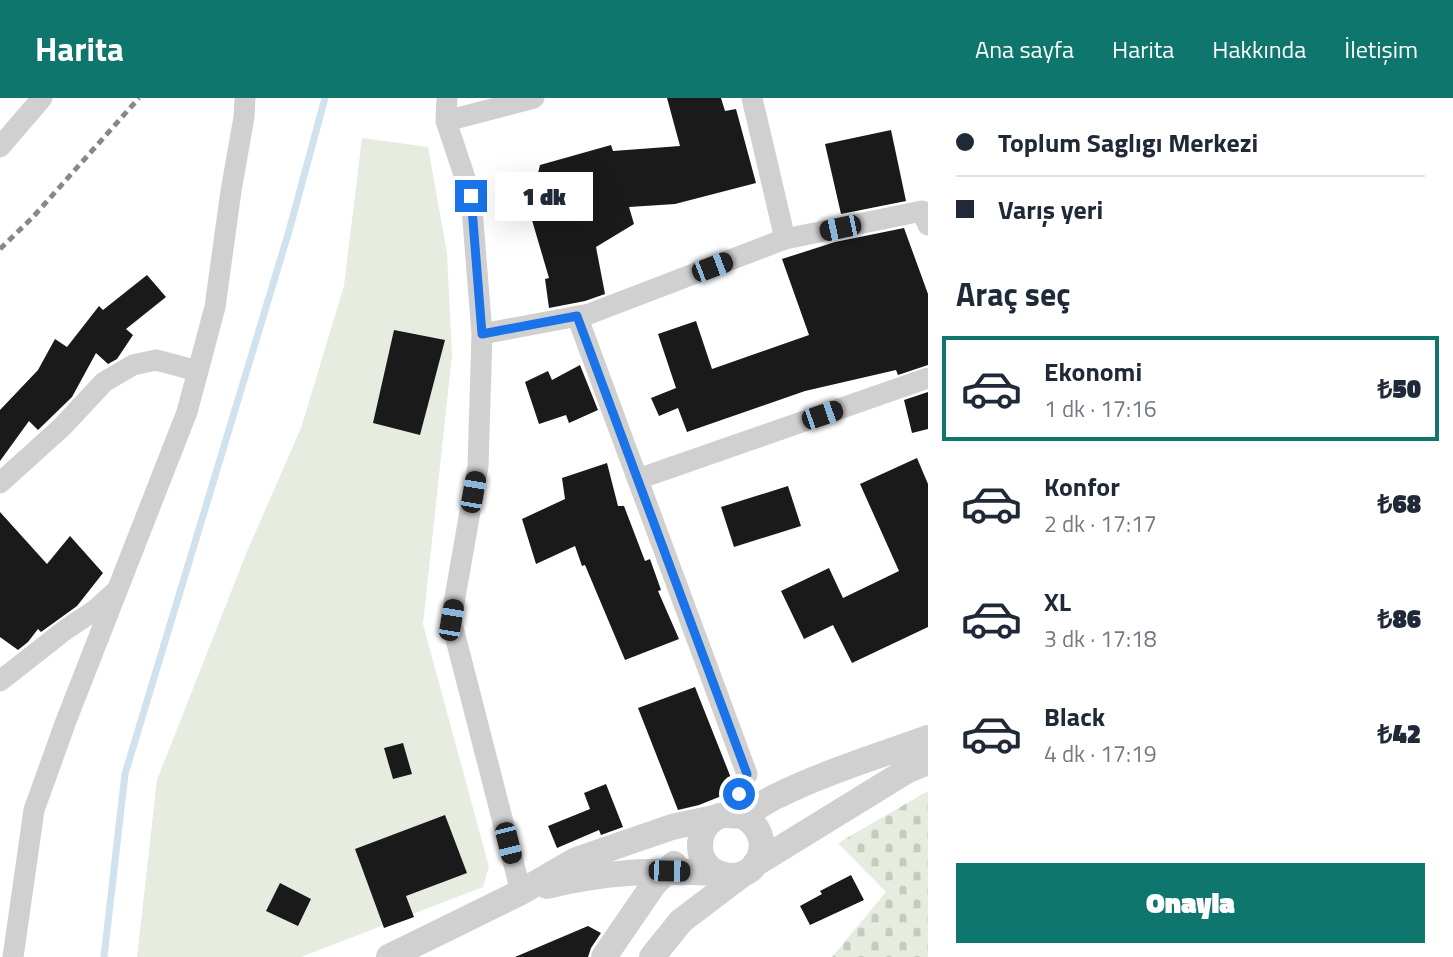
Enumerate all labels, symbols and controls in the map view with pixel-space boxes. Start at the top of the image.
text: Harita [35,24,124,74]
text: Ana sayfa [975,31,1074,67]
text: Harita [1112,31,1174,67]
text: Hakkında [1212,31,1306,67]
text: İletişim [1344,31,1418,67]
text: Toplum Saglıgı Merkezi [998,123,1258,162]
callout: 1 dk [496,172,594,220]
text: 1 dk [522,179,566,214]
route end [455,180,487,212]
text: Varış yeri [998,190,1103,229]
car [818,213,863,243]
car [689,250,736,284]
text: Araç seç [956,270,1071,318]
text: Ekonomi [1044,352,1142,391]
icon: car [960,357,1023,420]
text: ₺50 [1378,369,1421,408]
text: 1 dk · 17:16 [1044,391,1157,426]
car [799,398,846,432]
text: Konfor [1044,467,1120,506]
car [460,469,487,515]
icon: car [960,472,1023,535]
text: ₺68 [1378,484,1421,523]
text: 2 dk · 17:17 [1044,506,1157,541]
text: XL [1044,582,1071,621]
icon: car [960,587,1023,650]
car [438,597,465,643]
text: ₺86 [1378,599,1421,638]
text: 3 dk · 17:18 [1044,621,1157,656]
text: Black [1044,697,1105,736]
icon: car [960,702,1023,765]
text: ₺42 [1378,714,1421,753]
text: 4 dk · 17:19 [1044,736,1157,771]
route start [723,778,755,810]
car [493,820,524,866]
car [648,860,691,882]
button: Onayla [956,863,1425,943]

